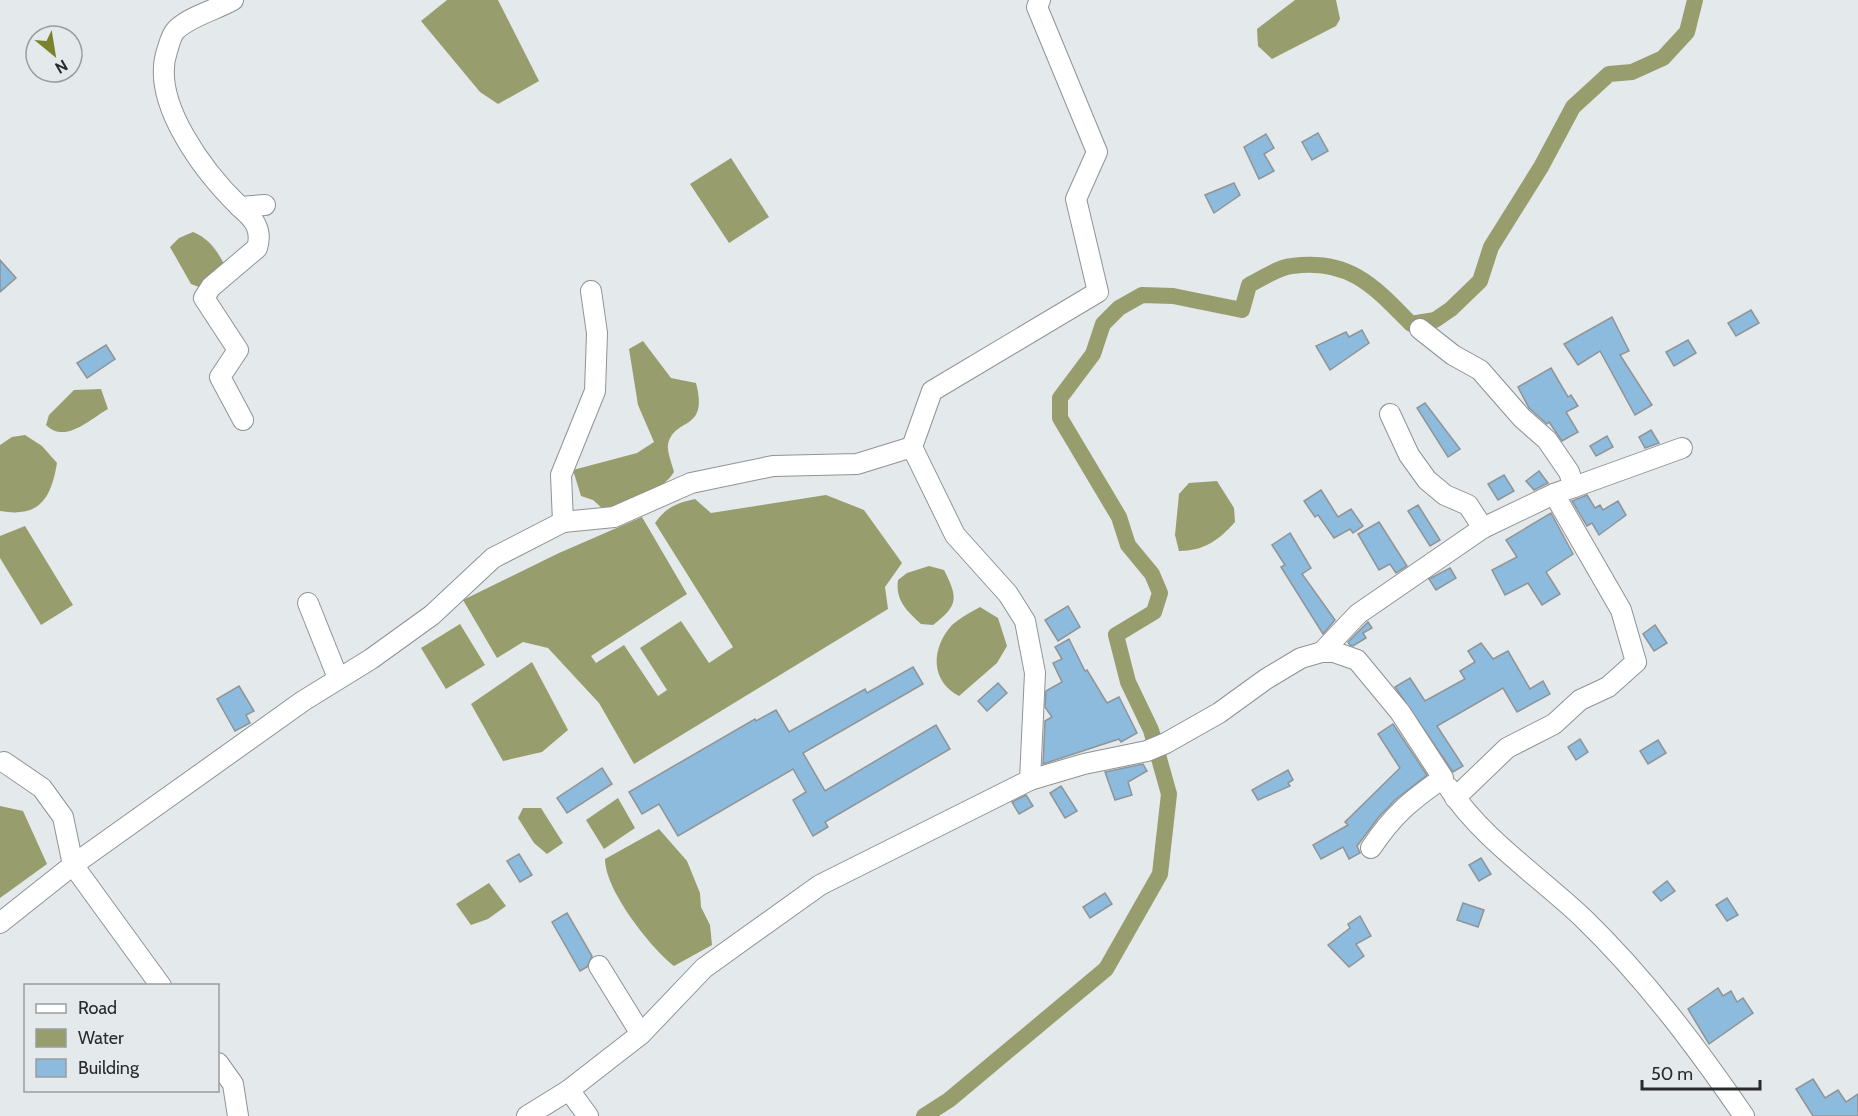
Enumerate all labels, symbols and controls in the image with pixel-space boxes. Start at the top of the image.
north arrow [24,24,84,84]
text: N [52,56,71,78]
legend [24,984,219,1092]
text: Road [78,997,117,1019]
text: Water [78,1027,124,1049]
scale bar [1642,1053,1760,1091]
text: Building [78,1057,140,1079]
text: 50 m [1651,1063,1693,1085]

